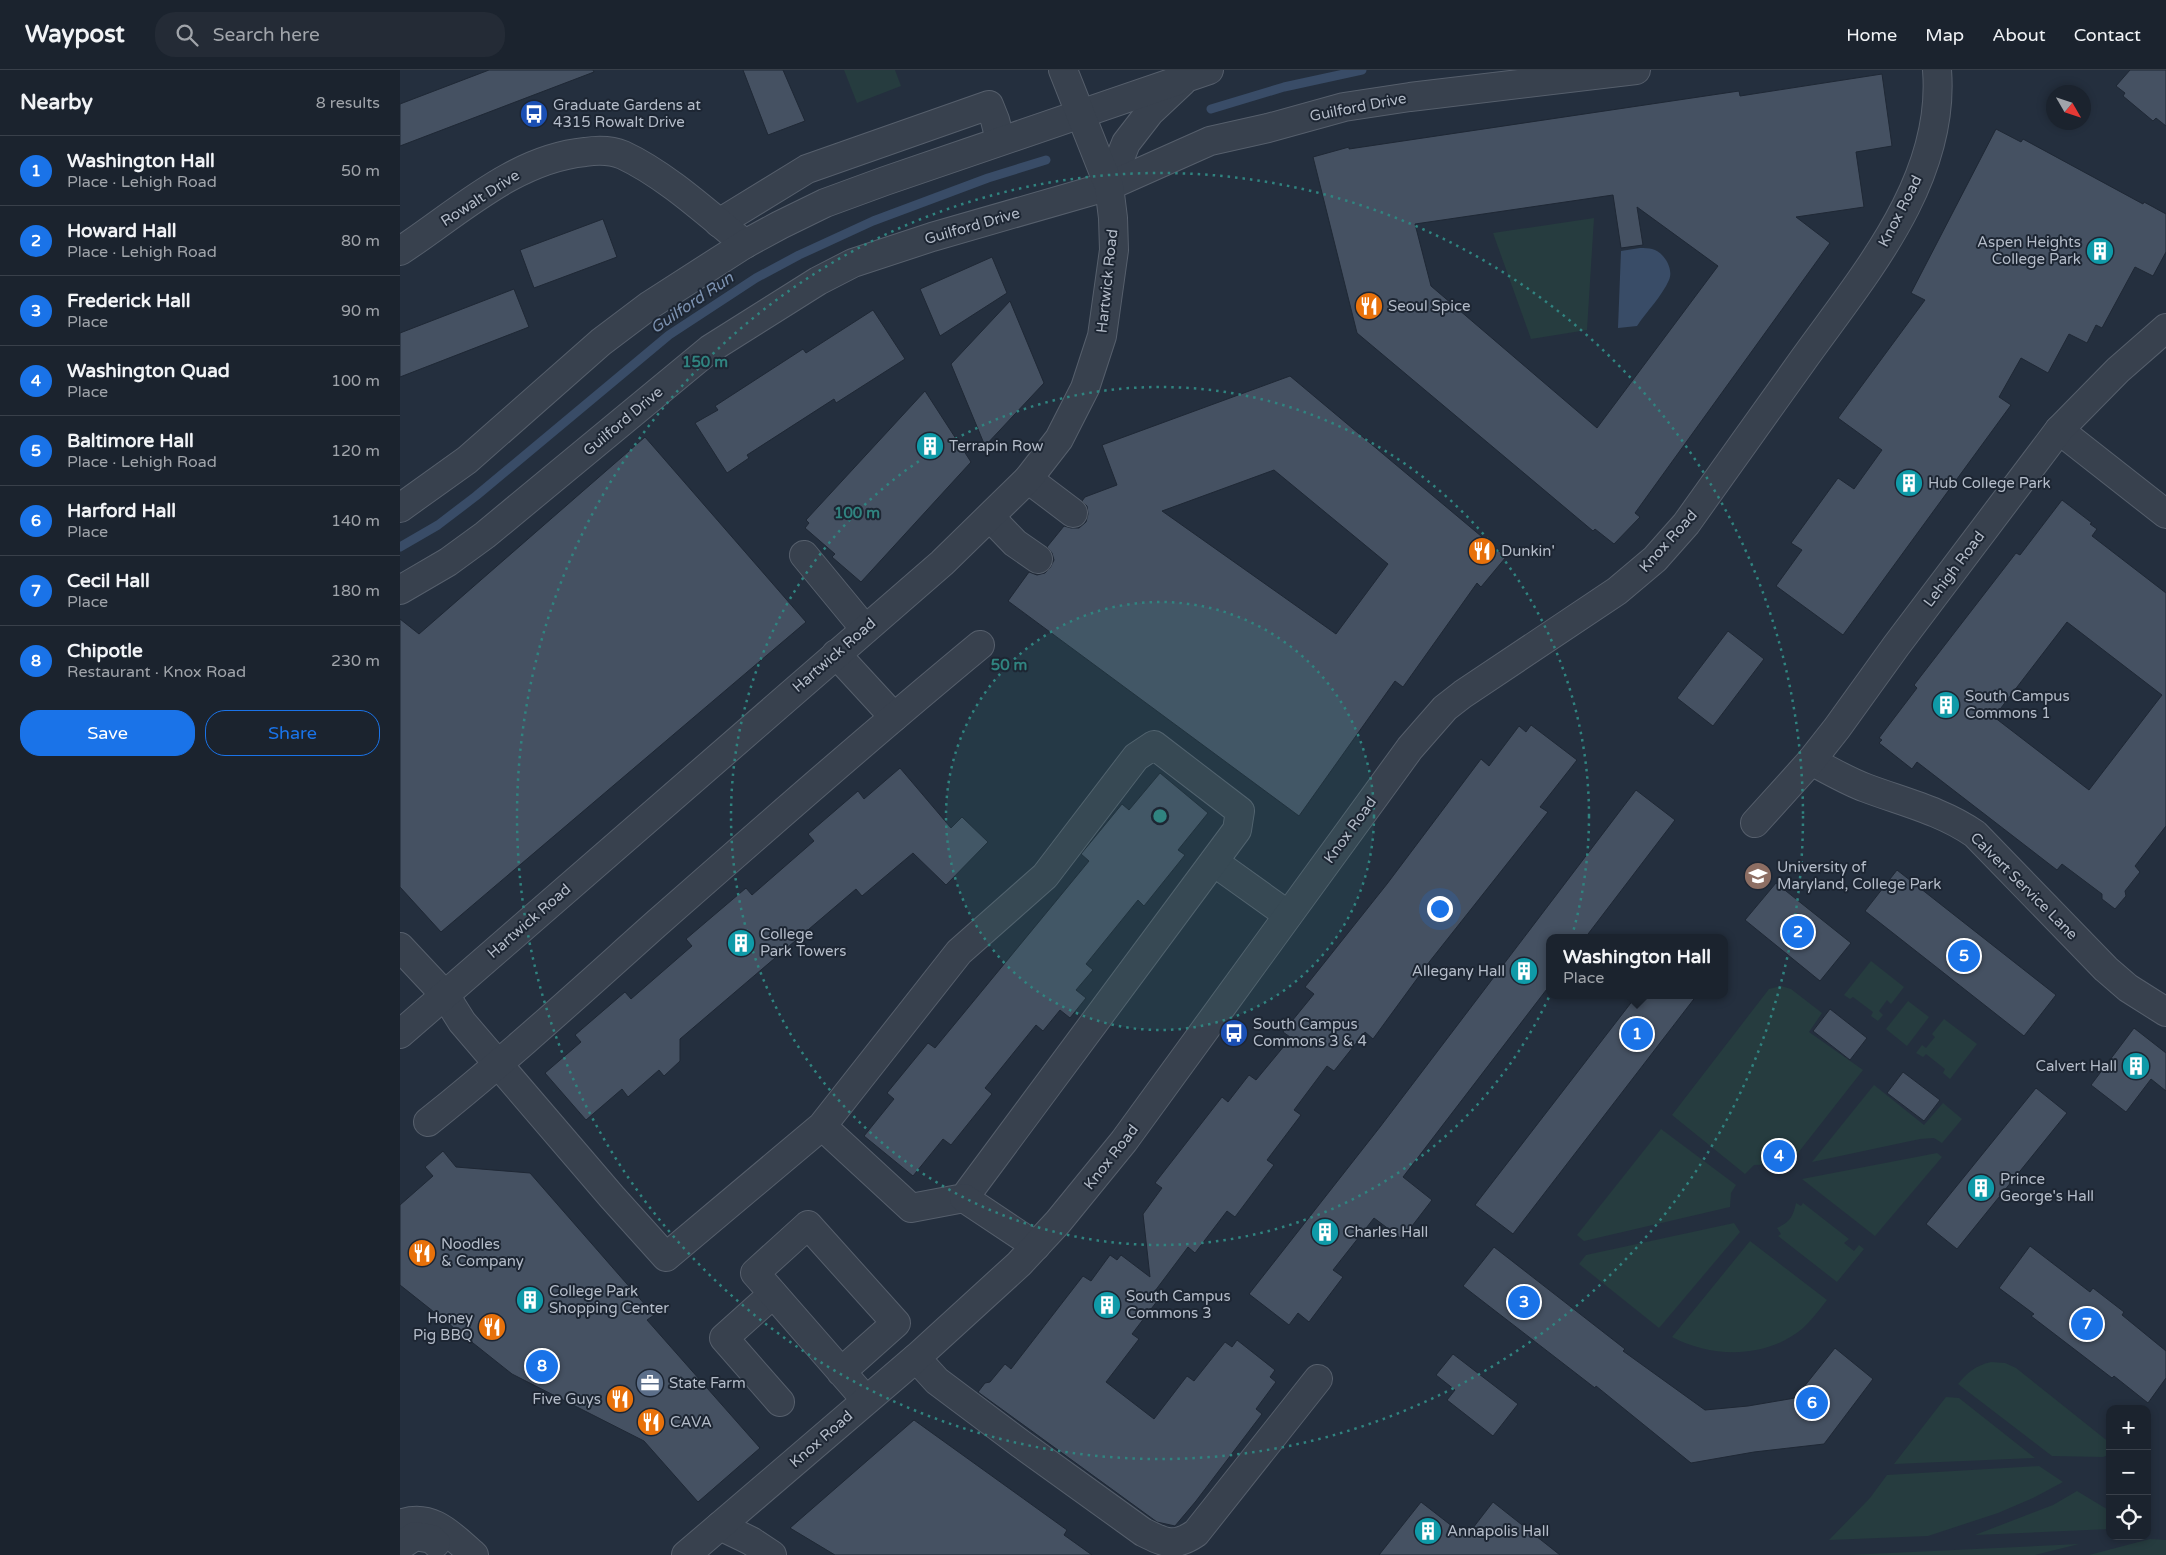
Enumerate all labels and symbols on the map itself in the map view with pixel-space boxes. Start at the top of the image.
north arrow [2046,85,2091,130]
street label: Guilford Drive [1308,89,1408,125]
place label: Graduate Gardens at 4315 Rowalt Drive [553,96,701,131]
bus stop icon: Graduate Gardens at 4315 Rowalt Drive [519,99,549,129]
street label: Rowalt Drive [437,166,523,230]
street label: Knox Road [1874,172,1926,250]
street label: Guilford Drive [922,204,1022,248]
street label: Hartwick Road [1093,228,1121,334]
place label: Aspen Heights College Park [1977,233,2081,268]
building icon: Aspen Heights College Park [2085,236,2115,266]
water label: Guilford Run [647,267,739,338]
restaurant icon: Seoul Spice [1354,291,1384,321]
place label: Seoul Spice [1388,297,1470,315]
text: 150 m [682,353,728,371]
street label: Guilford Drive [580,383,666,459]
building icon: Terrapin Row [915,431,945,461]
place label: Terrapin Row [949,437,1044,455]
building icon: Hub College Park [1894,468,1924,498]
place label: Hub College Park [1928,474,2051,492]
text: 100 m [834,504,880,522]
street label: Knox Road [1635,506,1701,576]
street label: Lehigh Road [1920,528,1988,610]
restaurant icon: Dunkin' [1467,536,1497,566]
place label: Dunkin' [1501,542,1555,560]
street label: Hartwick Road [789,614,879,696]
text: 50 m [991,656,1027,674]
place label: South Campus Commons 1 [1965,687,2070,722]
building icon: South Campus Commons 1 [1931,690,1961,720]
street label: Knox Road [1320,793,1380,867]
centre of rings [1151,807,1169,825]
street label: Calvert Service Lane [1967,829,2081,943]
place label: University of Maryland, College Park [1777,858,1941,893]
school or university icon: University of Maryland, College Park [1743,861,1773,891]
street label: Hartwick Road [484,880,574,962]
your location [1427,896,1453,922]
pin: 2 [1782,913,1814,951]
place label: College Park Towers [760,925,846,960]
building icon: College Park Towers [726,928,756,958]
pin: 5 [1948,937,1980,975]
building icon: Allegany Hall [1509,956,1539,986]
place label: Allegany Hall [1412,962,1505,980]
place label: South Campus Commons 3 & 4 [1253,1015,1367,1050]
pin: 1 [1621,1015,1653,1053]
bus stop icon: South Campus Commons 3 & 4 [1219,1018,1249,1048]
building icon: Calvert Hall [2121,1051,2151,1081]
place label: Calvert Hall [2035,1057,2117,1075]
street label: Knox Road [1080,1121,1142,1193]
pin: 4 [1763,1137,1795,1175]
place label: Prince George's Hall [2000,1170,2094,1205]
building icon: Prince George's Hall [1966,1173,1996,1203]
building icon: Charles Hall [1310,1217,1340,1247]
place label: Charles Hall [1344,1223,1428,1241]
place label: Noodles & Company [441,1235,524,1270]
restaurant icon: Noodles & Company [407,1238,437,1268]
place label: College Park Shopping Center [549,1282,669,1317]
pin: 3 [1508,1283,1540,1321]
building icon: College Park Shopping Center [515,1285,545,1315]
place label: South Campus Commons 3 [1126,1287,1231,1322]
building icon: South Campus Commons 3 [1092,1290,1122,1320]
pin: 7 [2071,1305,2103,1343]
place label: Honey Pig BBQ [413,1309,473,1344]
restaurant icon: Honey Pig BBQ [477,1312,507,1342]
pin: 8 [526,1347,558,1385]
office icon: State Farm [635,1368,665,1398]
place label: State Farm [669,1374,746,1392]
restaurant icon: Five Guys [605,1384,635,1414]
pin: 6 [1796,1384,1828,1422]
place label: Five Guys [532,1390,601,1408]
restaurant icon: CAVA [636,1407,666,1437]
street label: Knox Road [786,1407,856,1471]
place label: CAVA [670,1413,712,1431]
building icon: Annapolis Hall [1413,1516,1443,1546]
place label: Annapolis Hall [1447,1522,1549,1540]

